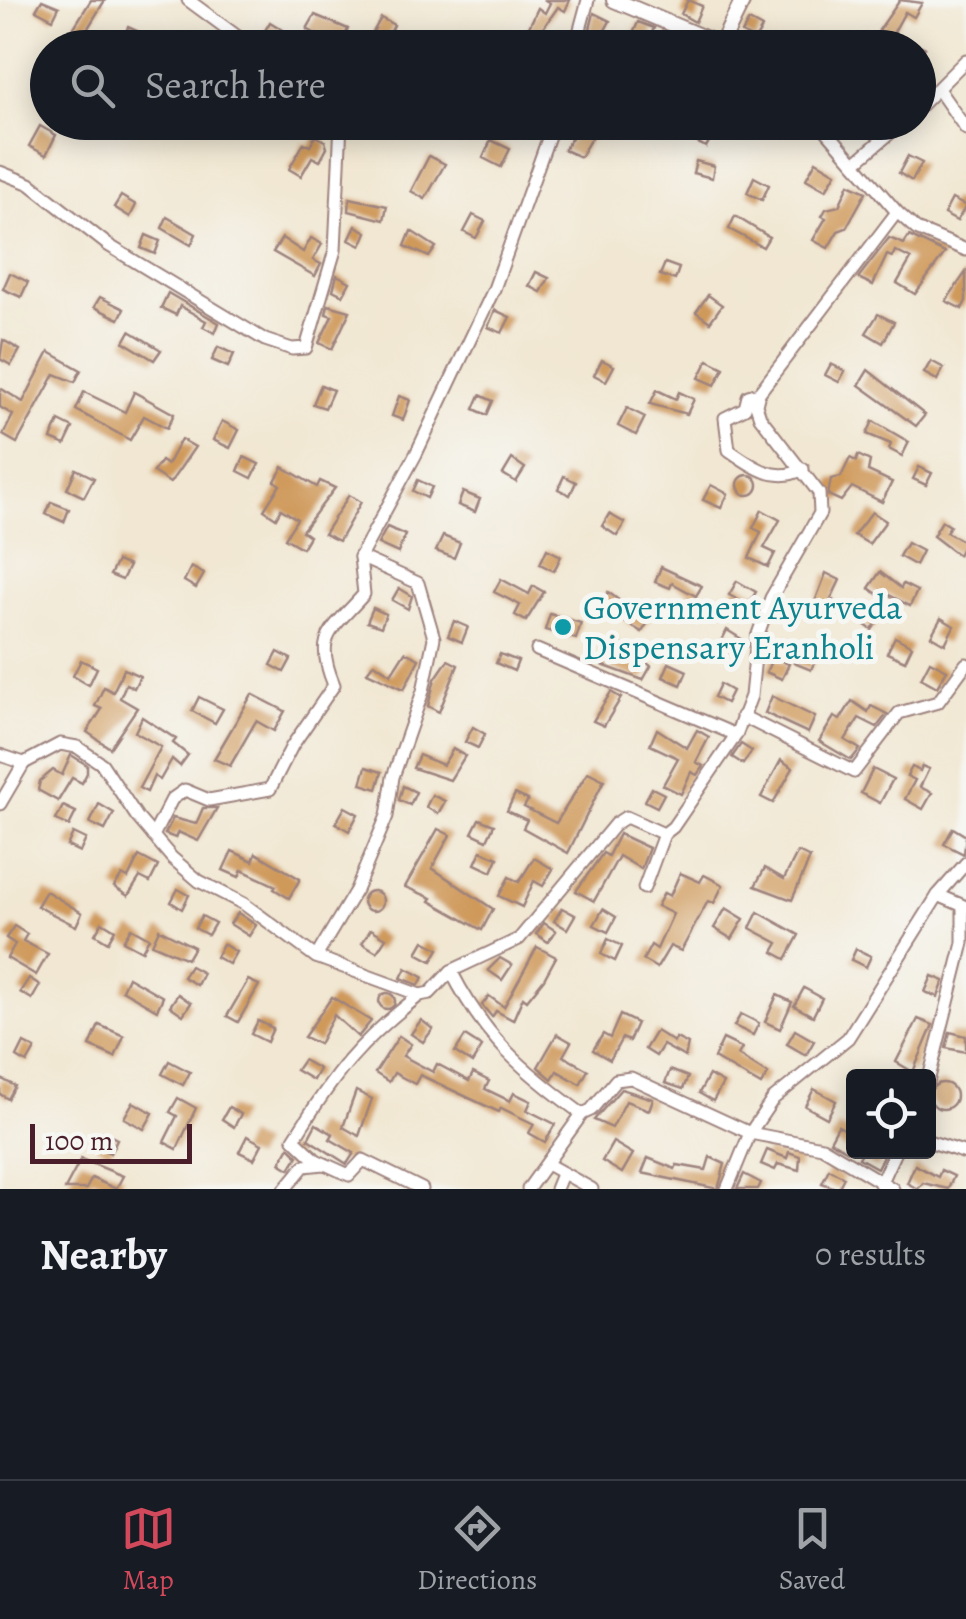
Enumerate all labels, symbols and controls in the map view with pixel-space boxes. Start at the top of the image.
search box [30,30,936,140]
icon: search [65,58,120,113]
text: Search here [145,59,326,111]
place label: Government Ayurveda Dispensary Eranholi [583,583,903,671]
marker: Government Ayurveda Dispensary Eranholi [552,616,574,638]
map controls [846,1069,936,1159]
button: locate [846,1069,936,1159]
scale bar [30,1119,192,1164]
text: 100 m [45,1122,113,1160]
text: Nearby [40,1226,167,1283]
text: 0 results [815,1232,926,1276]
tab: Map [121,1501,176,1599]
tab: Directions [417,1501,537,1599]
tab: Saved [779,1501,845,1599]

